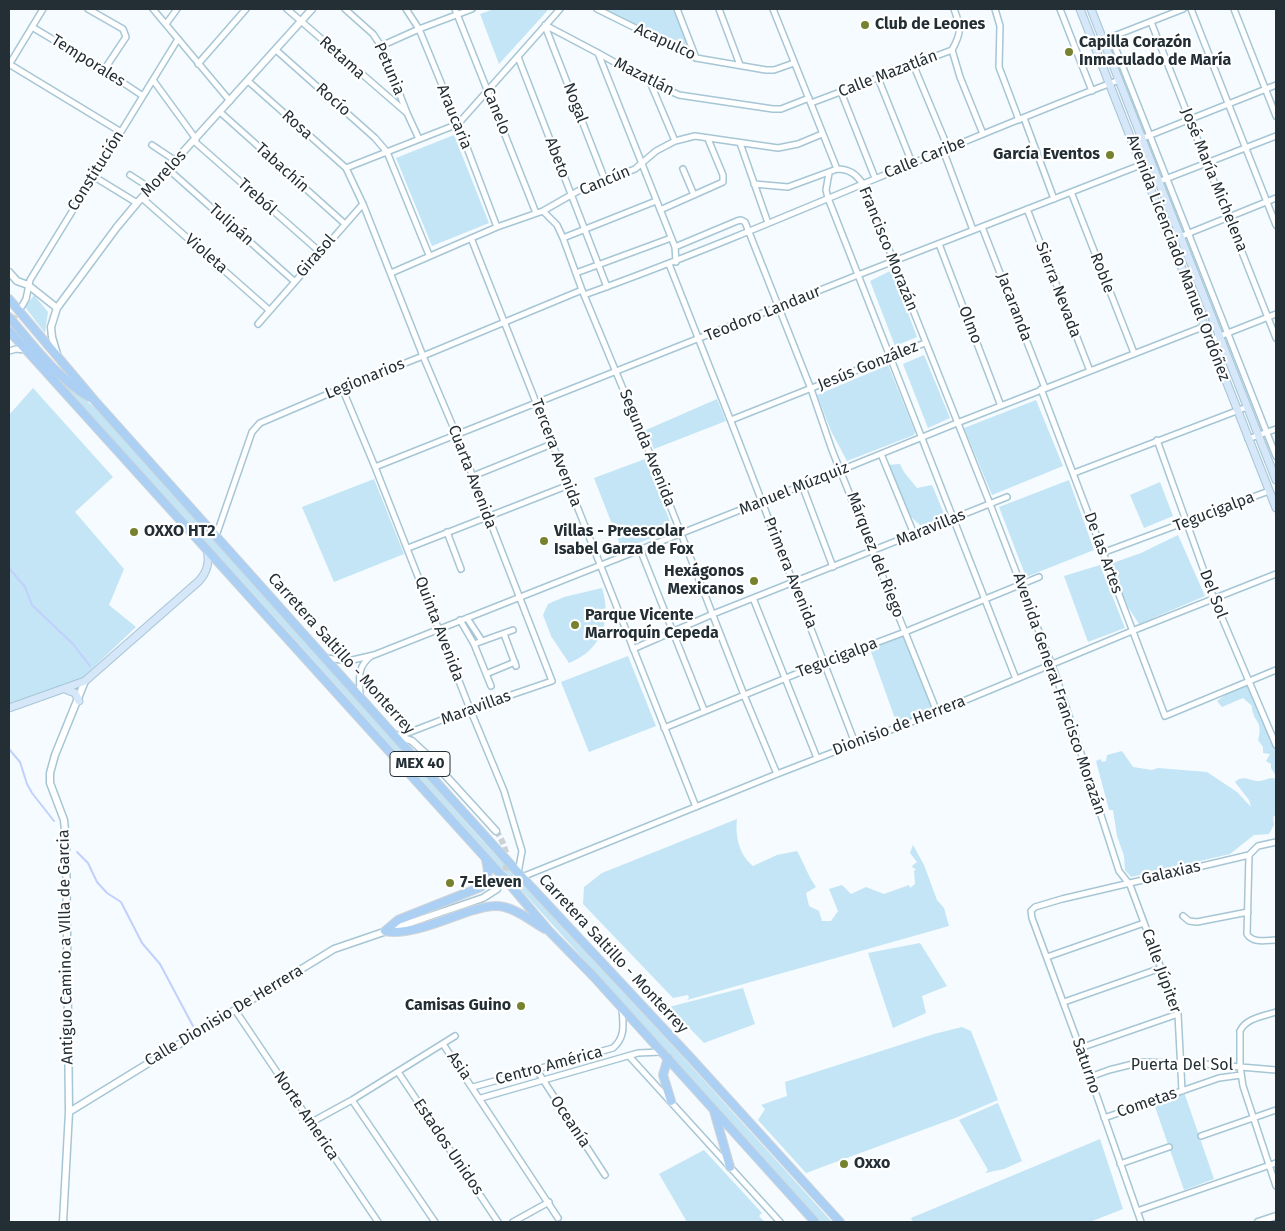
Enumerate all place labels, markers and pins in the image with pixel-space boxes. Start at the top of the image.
place label: Club de Leones [875,15,985,35]
marker: Club de Leones [859,19,871,31]
place label: Capilla Corazón Inmaculado de María [1079,33,1231,71]
marker: Capilla Corazón Inmaculado de María [1063,46,1075,58]
place label: García Eventos [993,145,1100,165]
marker: García Eventos [1104,149,1116,161]
place label: OXXO HT2 [144,522,215,542]
place label: Villas - Preescolar Isabel Garza de Fox [554,522,694,560]
marker: OXXO HT2 [128,526,140,538]
marker: Villas - Preescolar Isabel Garza de Fox [538,535,550,547]
place label: Hexágonos Mexicanos [664,562,744,600]
marker: Hexágonos Mexicanos [748,575,760,587]
place label: Parque Vicente Marroquín Cepeda [585,606,719,644]
marker: Parque Vicente Marroquín Cepeda [569,619,581,631]
place label: 7-Eleven [460,873,522,893]
marker: 7-Eleven [444,877,456,889]
place label: Camisas Guino [405,996,511,1016]
marker: Camisas Guino [515,1000,527,1012]
place label: Oxxo [854,1154,890,1174]
marker: Oxxo [838,1158,850,1170]

